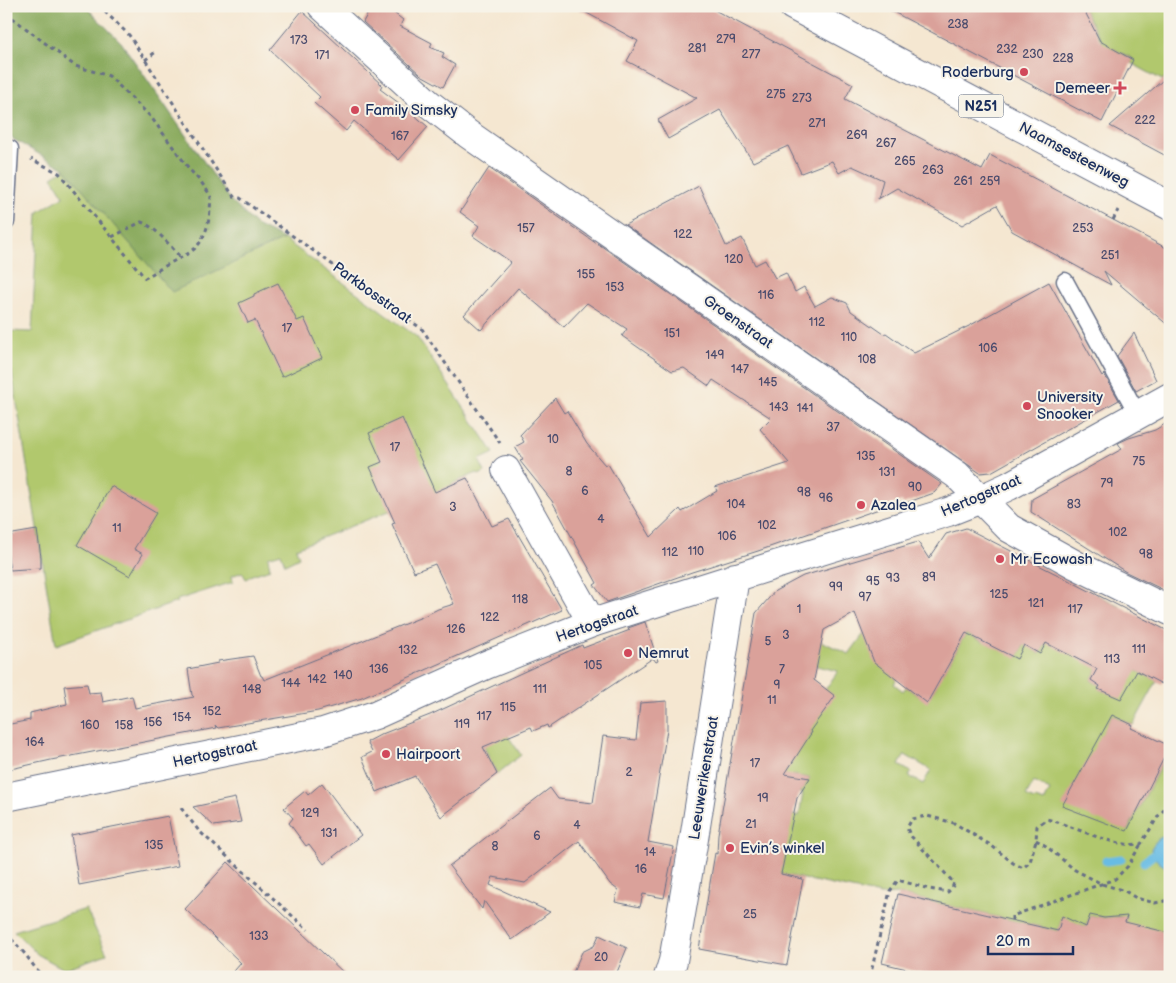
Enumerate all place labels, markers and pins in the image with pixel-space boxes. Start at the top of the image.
place label: Roderburg [941,63,1014,82]
marker: Roderburg [1018,66,1030,78]
place label: Demeer [1055,79,1111,98]
marker: Demeer [1114,82,1126,94]
place label: Family Simsky [365,101,458,120]
marker: Family Simsky [349,104,361,116]
place label: University Snooker [1037,388,1103,424]
marker: University Snooker [1021,400,1033,412]
place label: Azalea [871,496,916,515]
marker: Azalea [855,499,867,511]
place label: Mr Ecowash [1010,550,1093,569]
marker: Mr Ecowash [994,553,1006,565]
place label: Nemrut [638,644,689,663]
marker: Nemrut [622,647,634,659]
place label: Hairpoort [396,745,461,764]
marker: Hairpoort [380,748,392,760]
place label: Evin’s winkel [740,839,825,858]
marker: Evin’s winkel [724,842,736,854]

